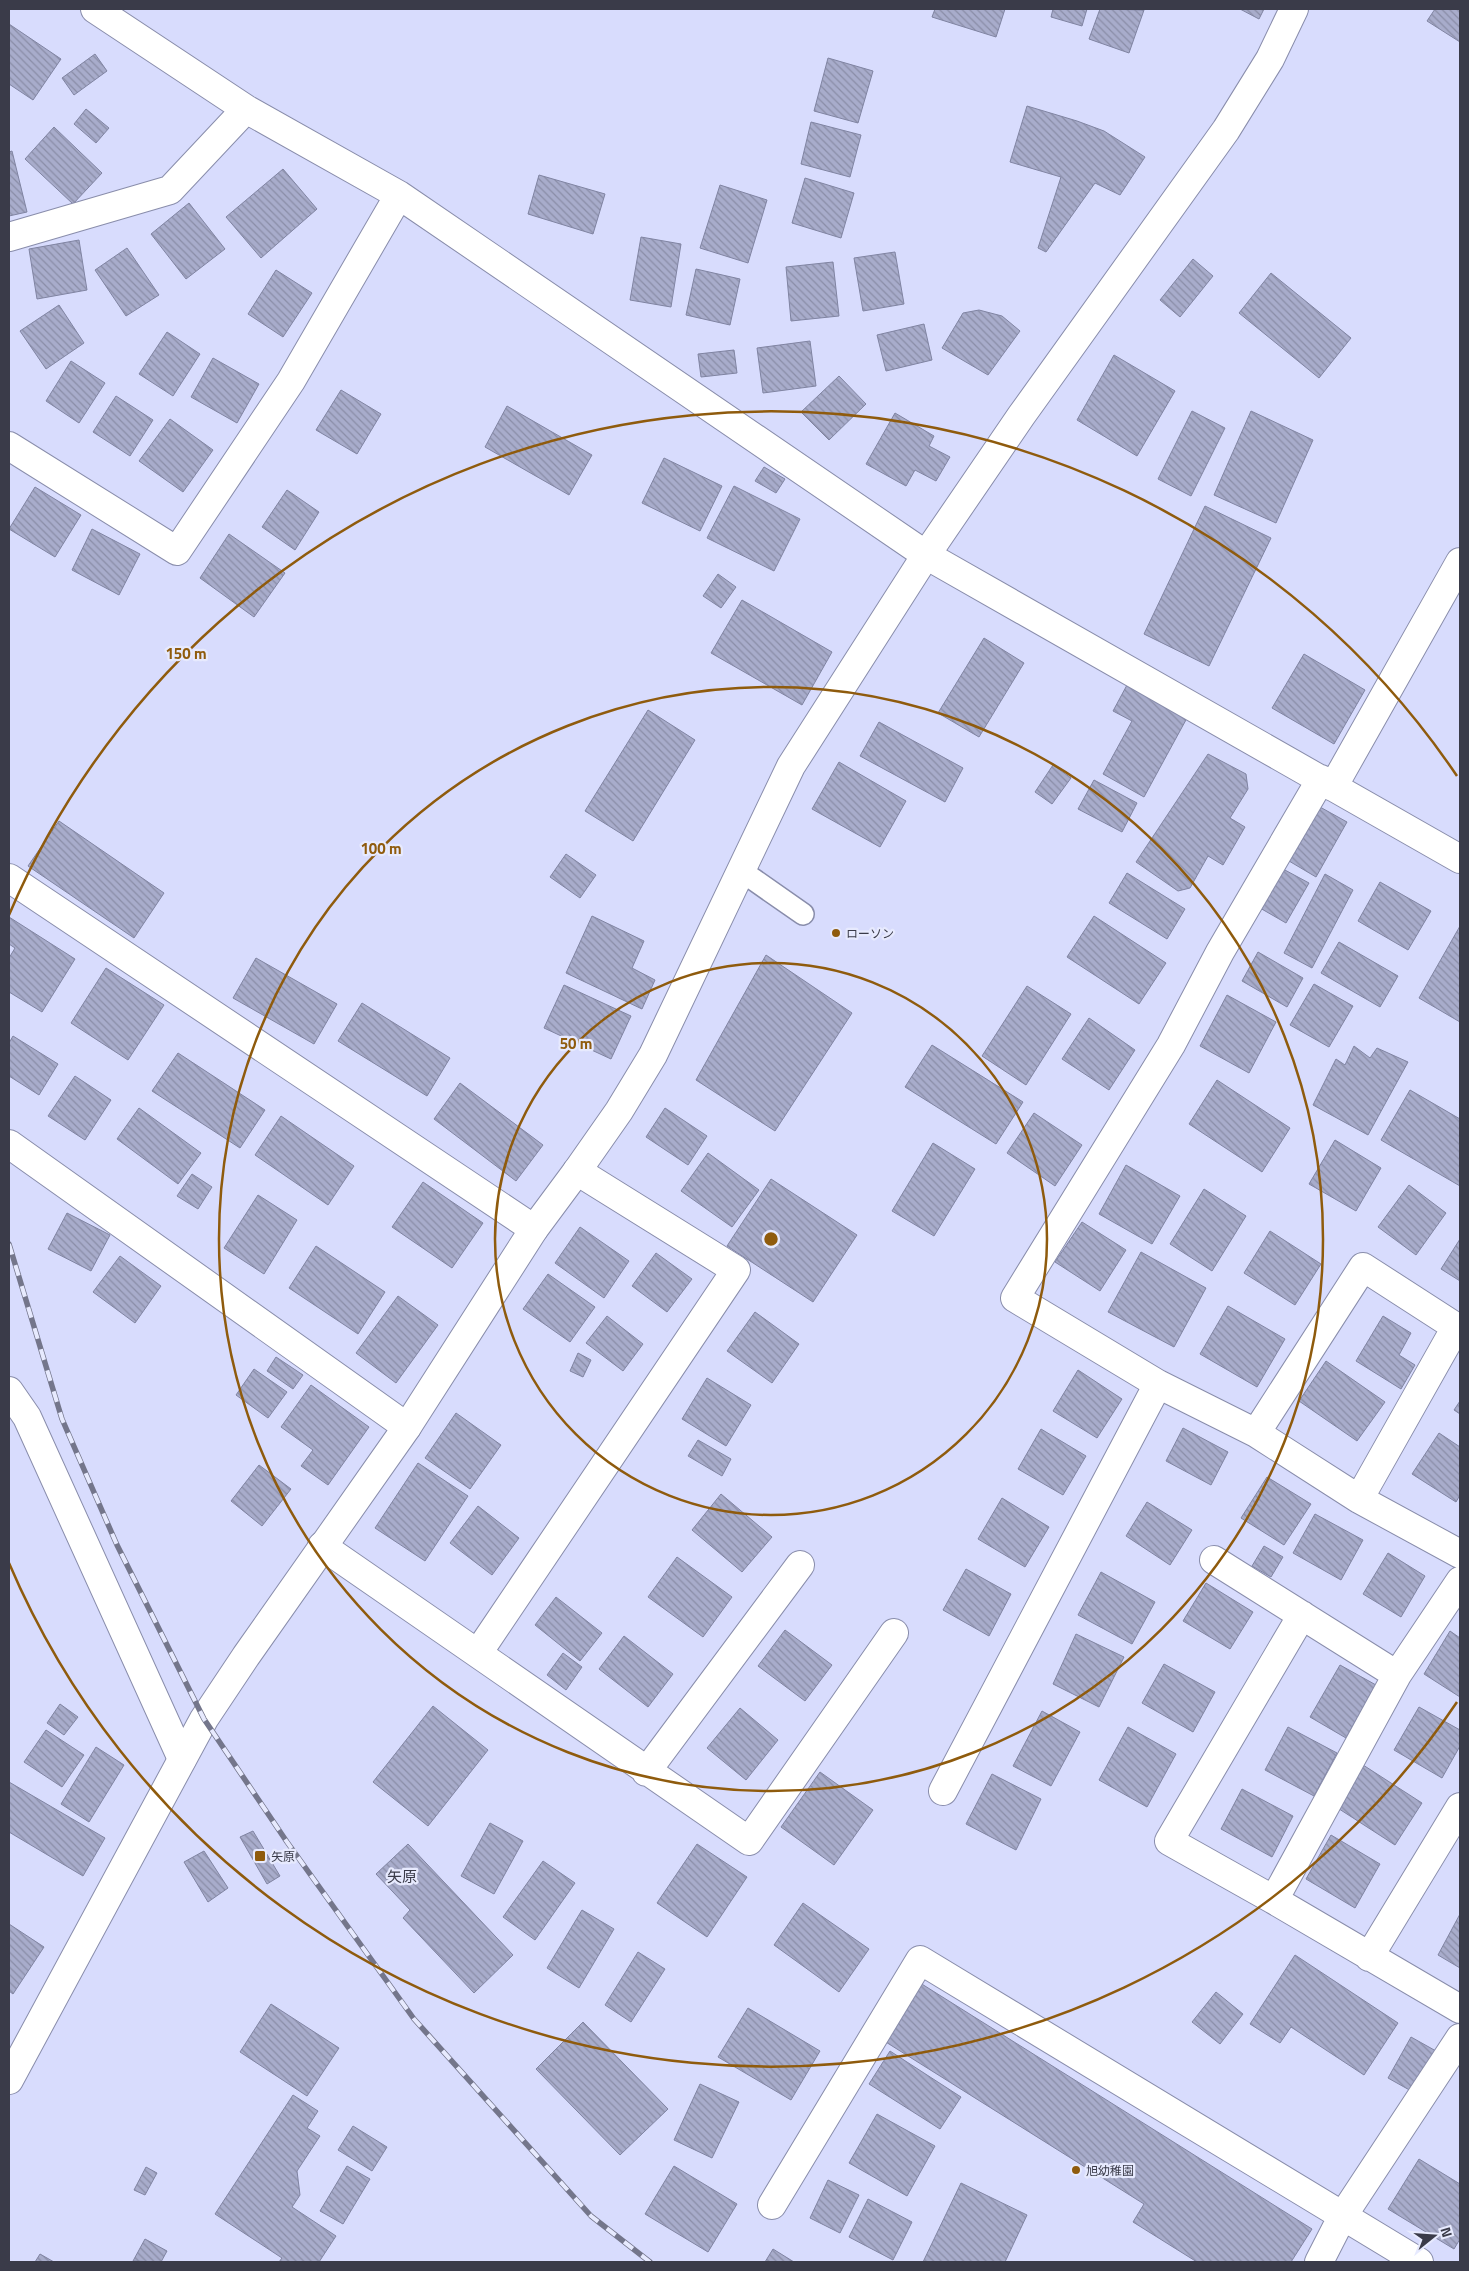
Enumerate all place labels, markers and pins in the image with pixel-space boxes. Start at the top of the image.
place label: ローソン [846,924,894,943]
marker: ローソン [830,927,842,939]
centre of rings [762,1230,780,1248]
place label: 矢原 [271,1847,295,1866]
marker: 矢原 [253,1849,267,1863]
place label: 旭幼稚園 [1086,2161,1134,2180]
marker: 旭幼稚園 [1070,2164,1082,2176]

